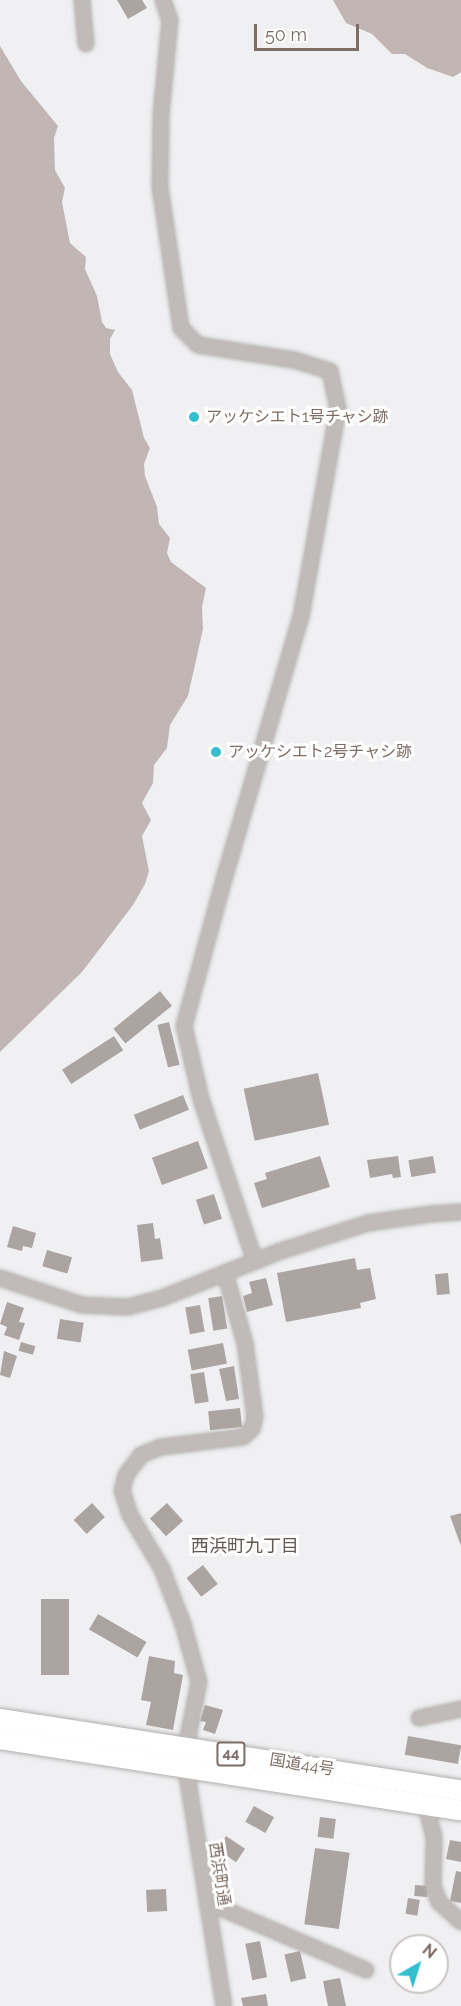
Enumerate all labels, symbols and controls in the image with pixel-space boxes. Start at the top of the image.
scale bar [257,12,362,50]
text: 50 m [265,24,307,45]
place label: アッケシエト1号チャシ跡 [206,407,389,427]
marker: アッケシエト1号チャシ跡 [187,410,201,424]
place label: アッケシエト2号チャシ跡 [228,742,412,762]
marker: アッケシエト2号チャシ跡 [209,745,223,759]
district label: 西浜町九丁目 [191,1535,299,1557]
road number: 44 [216,1742,246,1766]
street label: 国道44号 [268,1750,336,1780]
street label: 西浜町通 [205,1841,233,1907]
north arrow [389,1934,449,1994]
text: N [419,1940,440,1962]

